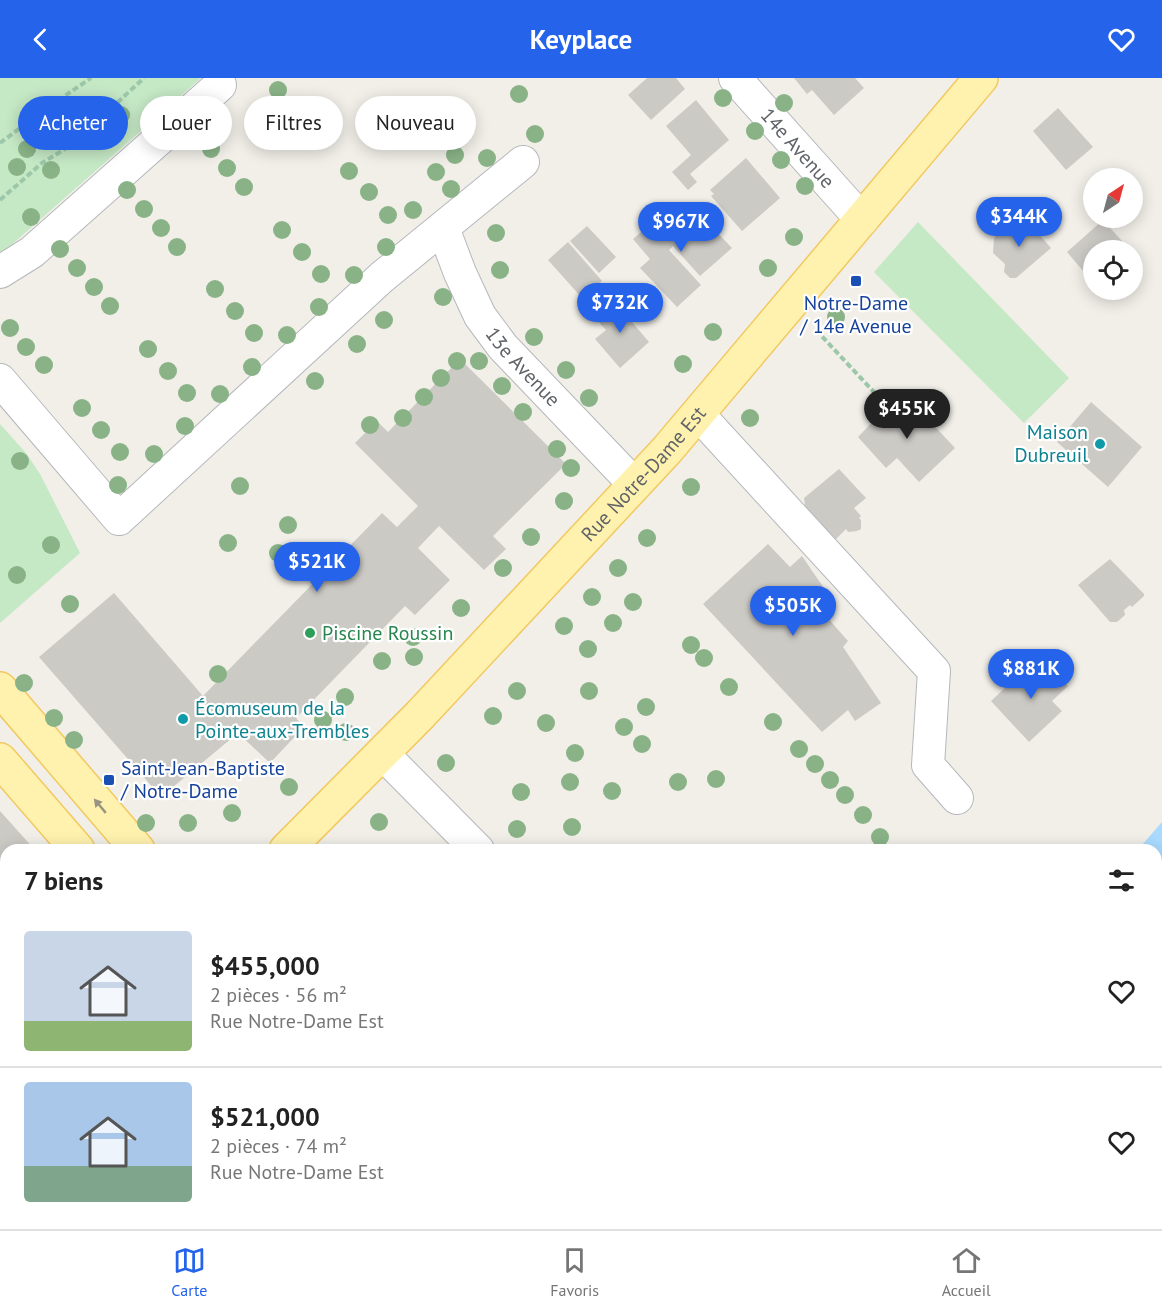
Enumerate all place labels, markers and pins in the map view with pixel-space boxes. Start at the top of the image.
pin: $344K [977,197,1061,248]
pin: $967K [639,202,723,253]
marker: Notre-Dame / 14e Avenue [849,274,863,288]
pin: $732K [578,283,662,334]
place label: Notre-Dame / 14e Avenue [799,290,912,339]
pin: $455K [865,389,949,440]
place label: Maison Dubreuil [1014,419,1088,468]
marker: Maison Dubreuil [1093,437,1107,451]
pin: $521K [275,542,359,593]
pin: $505K [751,586,835,637]
place label: Piscine Roussin [322,620,453,646]
marker: Piscine Roussin [303,626,317,640]
pin: $881K [989,649,1073,700]
place label: Écomuseum de la Pointe-aux-Trembles [195,695,369,744]
marker: Écomuseum de la Pointe-aux-Trembles [176,712,190,726]
place label: Saint-Jean-Baptiste / Notre-Dame [120,755,285,804]
marker: Saint-Jean-Baptiste / Notre-Dame [102,773,116,787]

